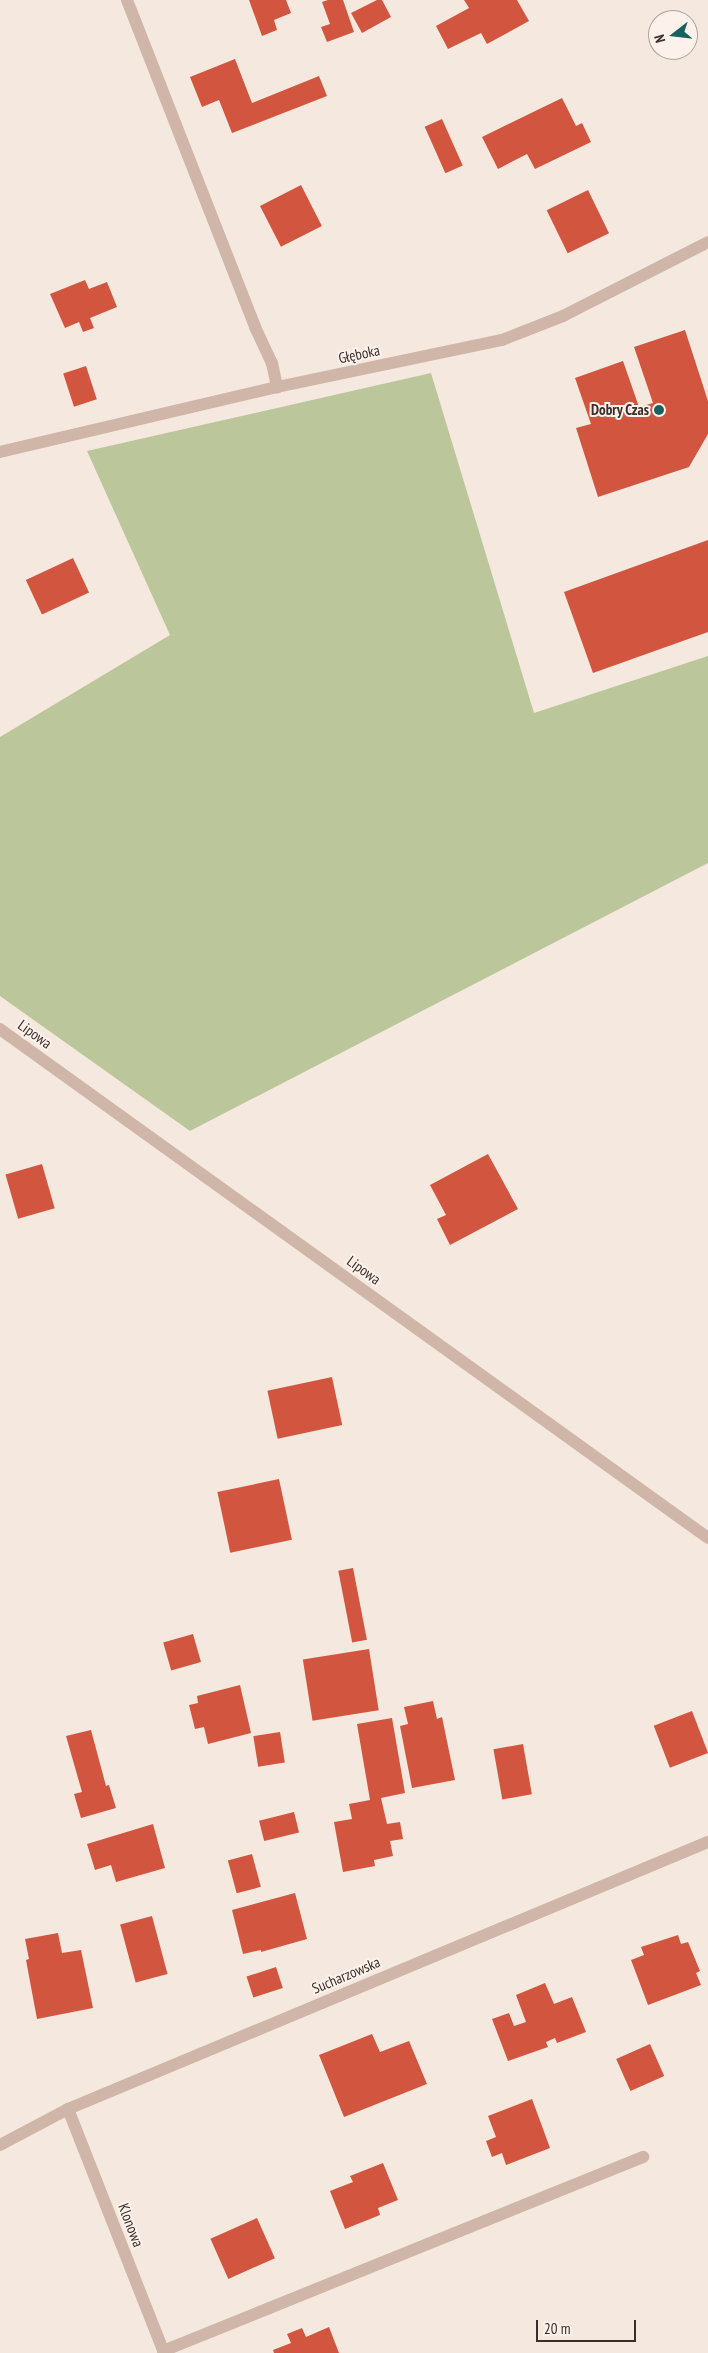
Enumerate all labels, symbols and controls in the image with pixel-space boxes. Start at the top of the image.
north arrow [648,10,698,60]
text: N [650,33,669,45]
street label: Głęboka [337,341,381,367]
place label: Dobry Czas [590,401,649,419]
marker: Dobry Czas [653,404,665,416]
street label: Lipowa [15,1016,55,1052]
street label: Lipowa [344,1252,384,1288]
street label: Sucharzowska [309,1953,383,1997]
street label: Klonowa [115,2201,147,2249]
scale bar [538,2310,638,2342]
text: 20 m [544,2319,570,2338]

